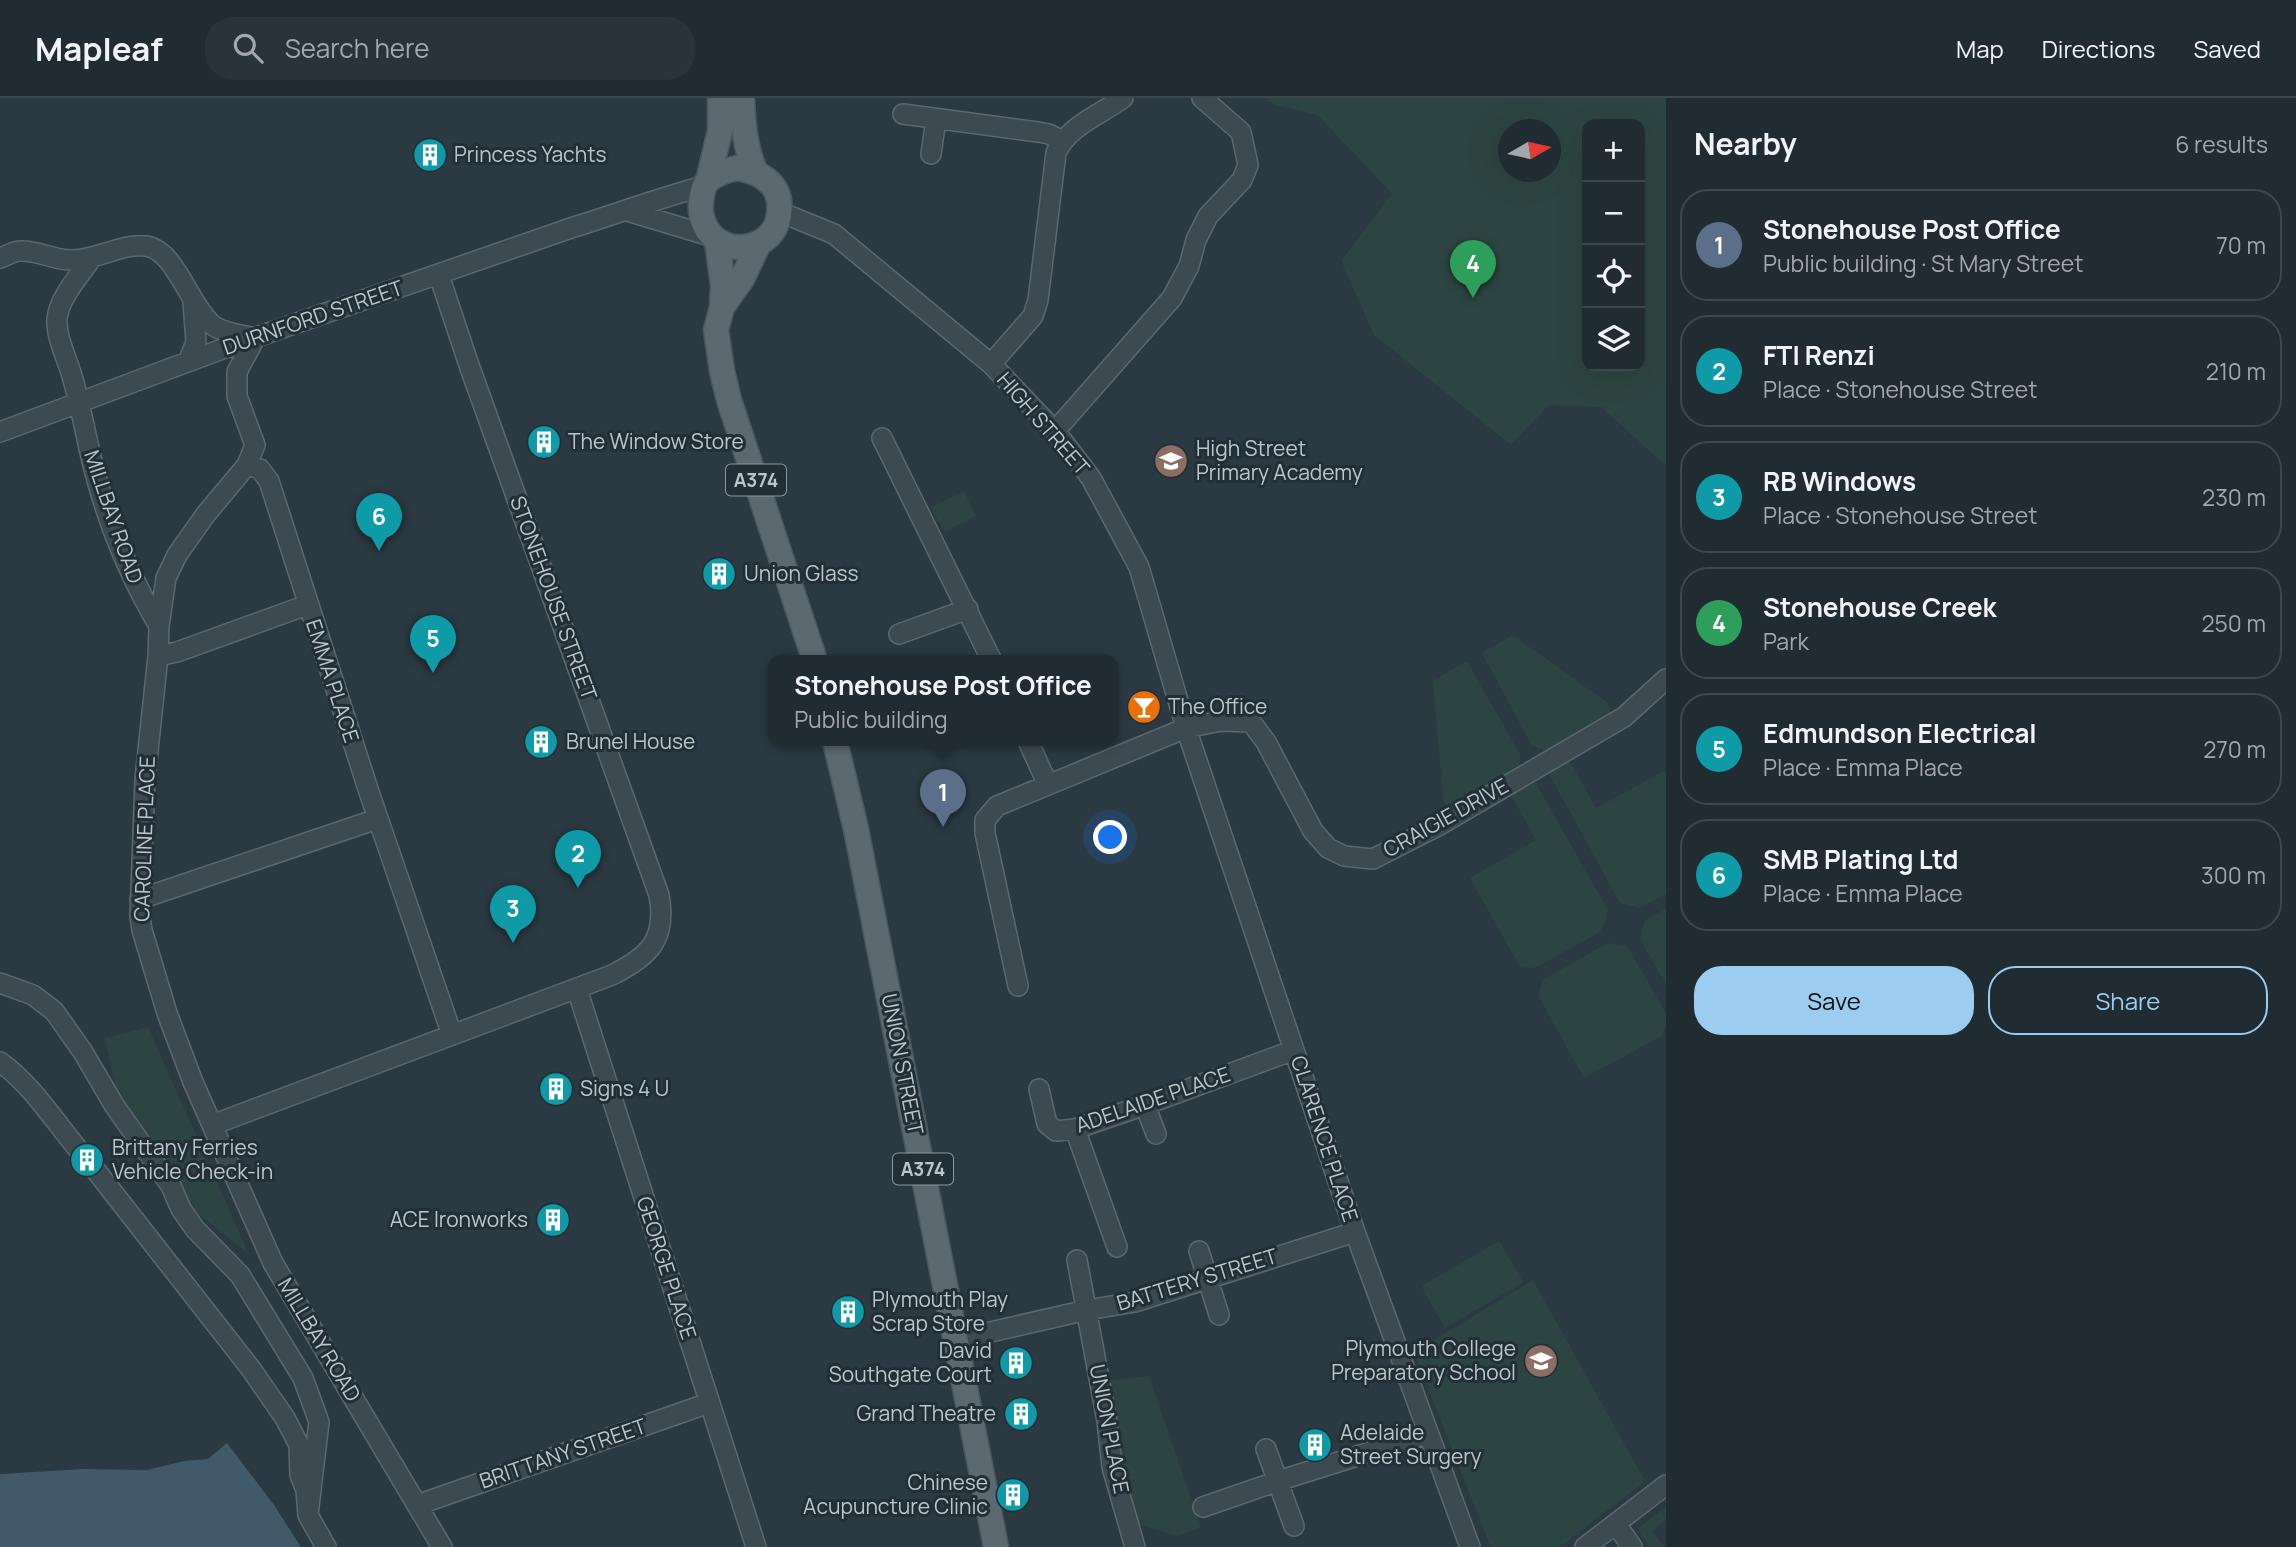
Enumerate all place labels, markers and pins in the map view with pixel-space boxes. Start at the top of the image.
building icon: Princess Yachts [411,136,449,174]
place label: Princess Yachts [454,140,607,168]
pin: 4 [1450,240,1496,298]
building icon: The Window Store [525,423,563,461]
place label: The Window Store [568,427,744,455]
place label: High Street Primary Academy [1196,434,1363,486]
school or university icon: High Street Primary Academy [1152,442,1190,480]
pin: 6 [356,493,402,551]
building icon: Union Glass [700,555,738,593]
place label: Union Glass [744,559,859,587]
pin: 5 [410,615,456,673]
bar icon: The Office [1125,688,1163,726]
place label: The Office [1168,692,1267,720]
building icon: Brunel House [522,723,560,761]
place label: Brunel House [566,727,695,755]
pin: 1 [920,769,966,827]
pin: 2 [555,830,601,888]
pin: 3 [490,885,536,943]
building icon: Signs 4 U [537,1070,575,1108]
place label: Signs 4 U [580,1074,669,1102]
place label: Brittany Ferries Vehicle Check-in [112,1133,273,1185]
building icon: Brittany Ferries Vehicle Check-in [68,1141,106,1179]
building icon: ACE Ironworks [534,1201,572,1239]
place label: ACE Ironworks [390,1205,528,1233]
place label: Plymouth Play Scrap Store [872,1285,1008,1337]
building icon: Plymouth Play Scrap Store [829,1293,867,1331]
place label: Plymouth College Preparatory School [1331,1334,1516,1386]
place label: David Southgate Court [829,1336,992,1388]
school or university icon: Plymouth College Preparatory School [1522,1342,1560,1380]
building icon: David Southgate Court [997,1344,1035,1382]
building icon: Grand Theatre [1002,1395,1040,1433]
place label: Grand Theatre [857,1399,996,1427]
place label: Adelaide Street Surgery [1340,1418,1482,1470]
building icon: Adelaide Street Surgery [1296,1426,1334,1464]
place label: Chinese Acupuncture Clinic [803,1468,988,1520]
building icon: Chinese Acupuncture Clinic [994,1476,1032,1514]

